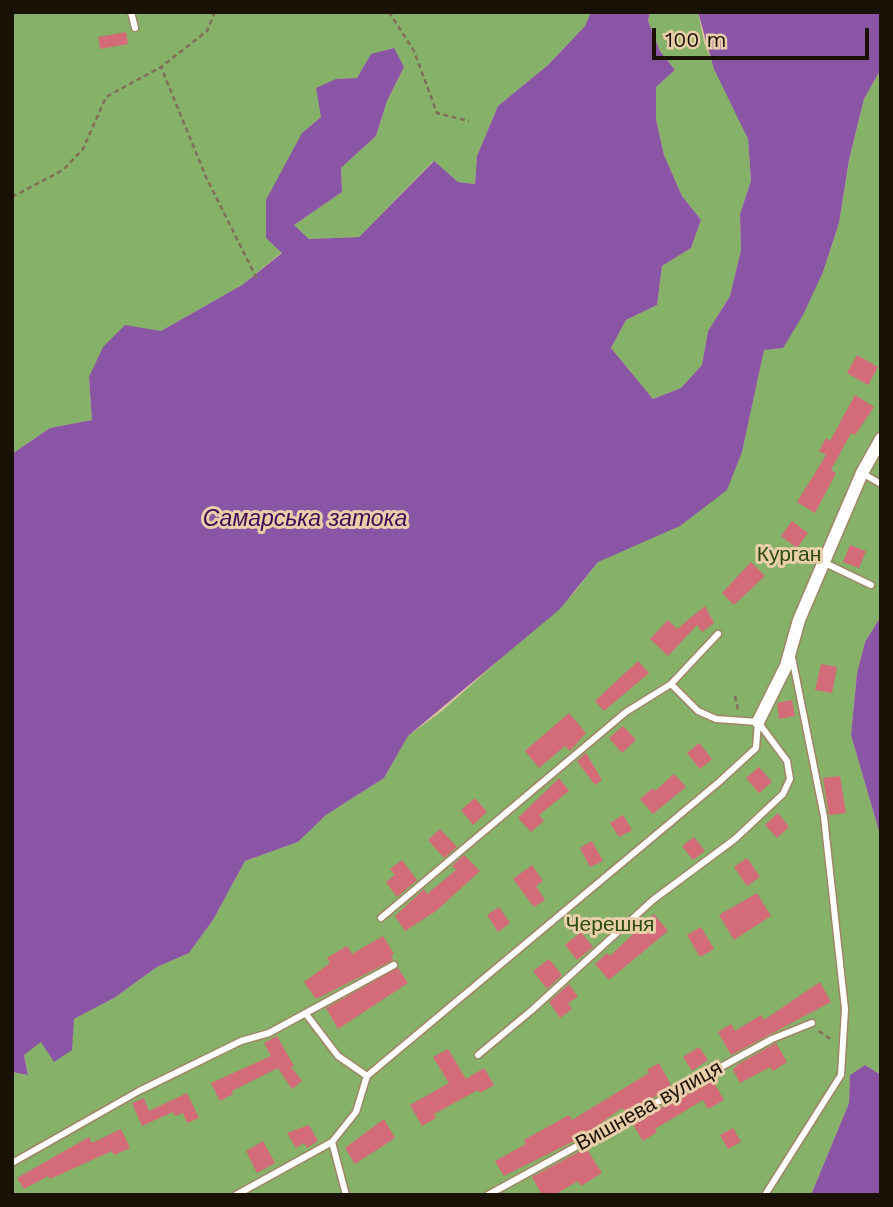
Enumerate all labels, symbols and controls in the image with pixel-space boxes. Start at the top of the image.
scale bar [655,14,872,58]
text: 100 m [665,27,727,52]
water label: Самарська затока [203,505,407,533]
park label: Курган [757,542,821,568]
park label: Черешня [566,912,654,938]
street label: Вишнева вулиця [571,1055,727,1157]

